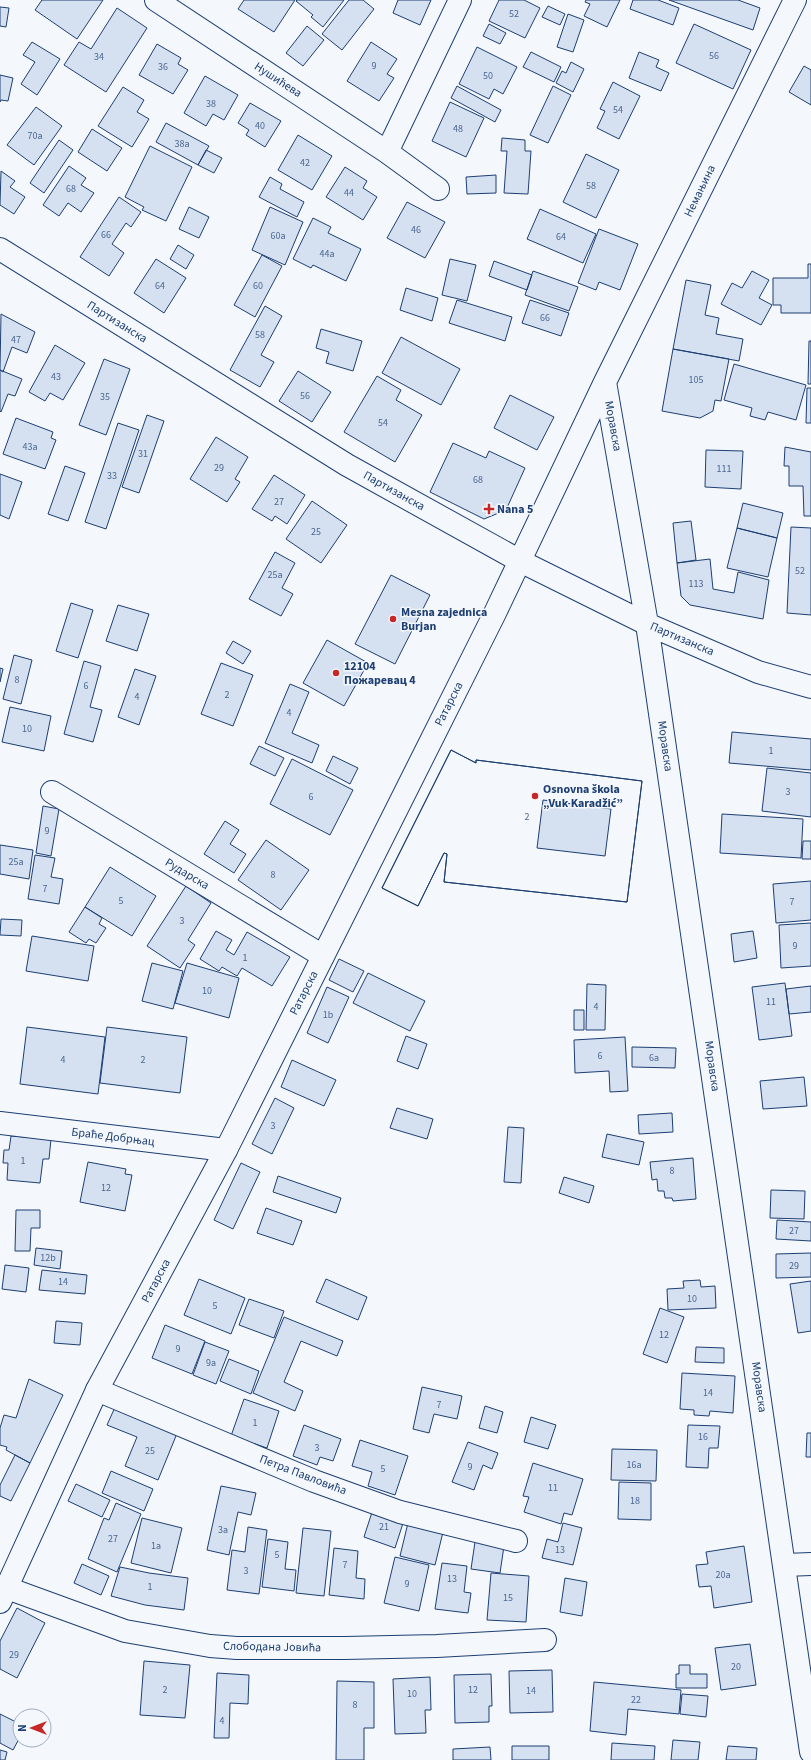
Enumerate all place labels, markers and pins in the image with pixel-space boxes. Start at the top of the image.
place label: Nana 5 [497,501,533,518]
marker: Nana 5 [484,504,494,514]
place label: Mesna zajednica Burjan [401,604,487,635]
marker: Mesna zajednica Burjan [388,614,398,624]
place label: 12104 Пожаревац 4 [344,658,416,689]
marker: 12104 Пожаревац 4 [331,668,341,678]
place label: Osnovna škola „Vuk Karadžić” [543,781,623,812]
marker: Osnovna škola „Vuk Karadžić” [530,791,540,801]

